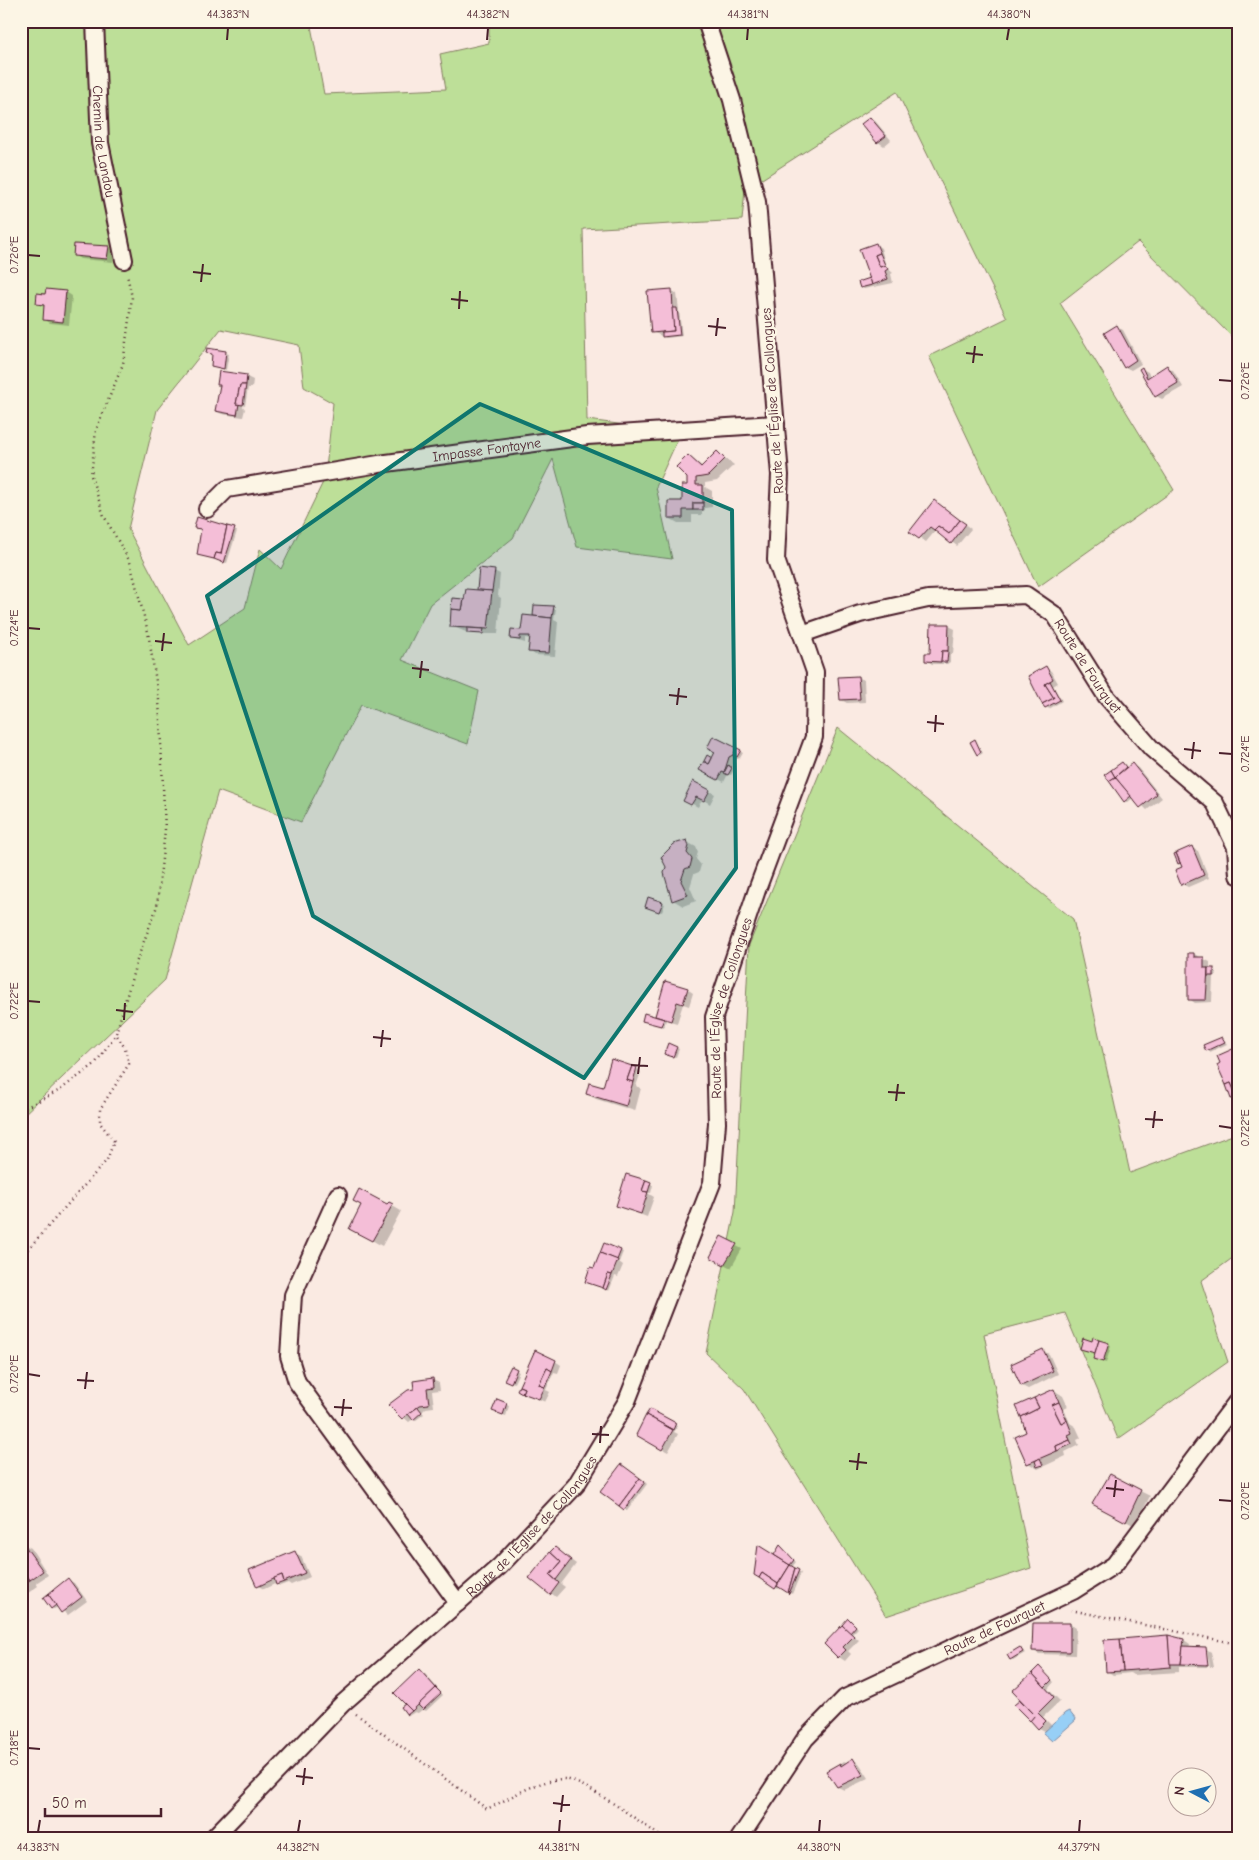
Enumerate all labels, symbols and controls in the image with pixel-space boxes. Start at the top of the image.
text: 44.383°N [207,7,249,21]
text: 44.382°N [467,7,509,21]
text: 44.381°N [727,7,769,21]
text: 44.380°N [987,7,1031,21]
street label: Chemin de Landou [89,85,119,199]
text: 0.726°E [7,236,21,274]
street label: Route de l’Église de Collongues [758,307,787,494]
text: 0.726°E [1238,362,1252,400]
street label: Impasse Fontayne [431,434,542,466]
text: 0.724°E [7,609,21,647]
street label: Route de Fourquet [1050,616,1126,718]
text: 0.724°E [1238,735,1252,773]
street label: Route de l’Église de Collongues [706,915,756,1099]
text: 0.722°E [7,982,21,1020]
text: 0.722°E [1238,1109,1252,1147]
text: 0.720°E [7,1355,21,1393]
street label: Route de l’Église de Collongues [463,1453,601,1601]
text: 0.720°E [1238,1482,1252,1520]
street label: Route de Fourquet [941,1597,1049,1659]
text: 0.718°E [7,1730,21,1766]
north arrow [1166,1768,1216,1818]
scale bar [45,1785,161,1817]
text: N [1171,1785,1188,1796]
text: 50 m [52,1794,87,1812]
text: 44.383°N [17,1840,59,1854]
text: 44.382°N [277,1840,319,1854]
text: 44.381°N [538,1840,580,1854]
text: 44.380°N [797,1840,841,1854]
text: 44.379°N [1058,1840,1100,1854]

